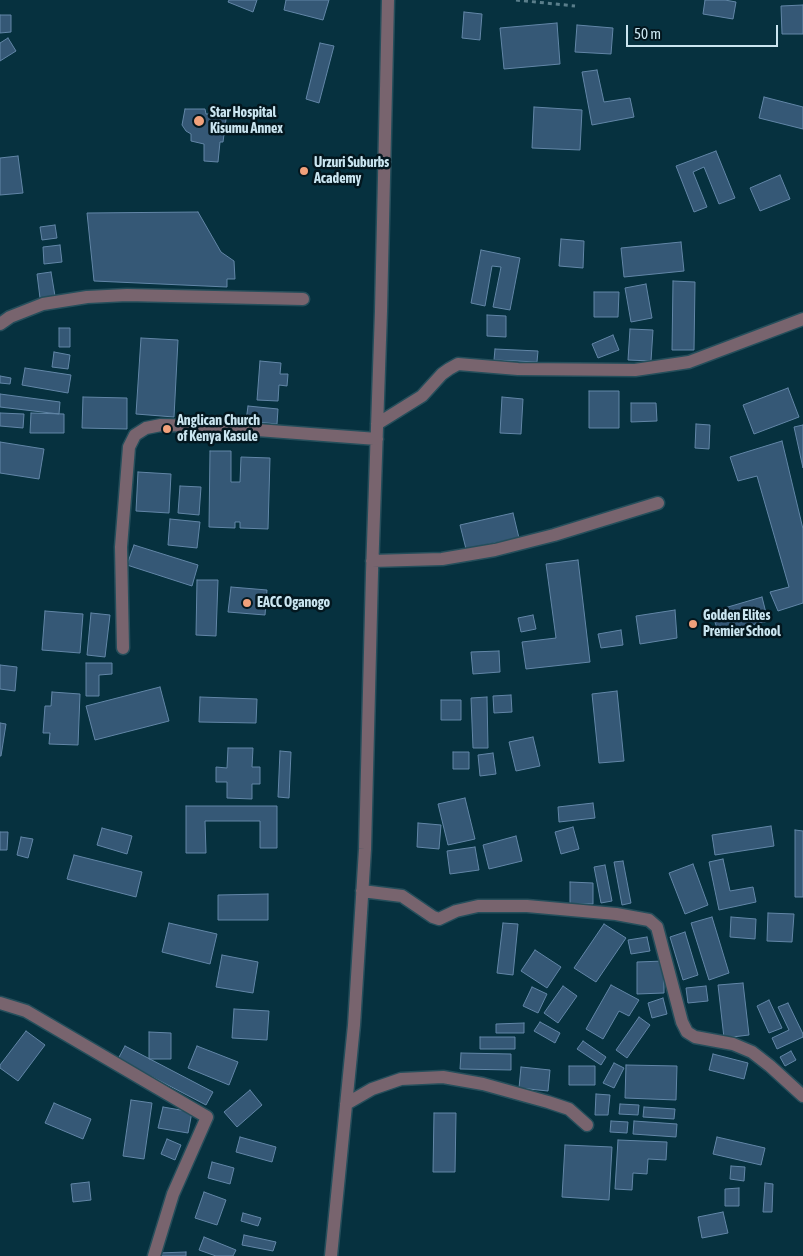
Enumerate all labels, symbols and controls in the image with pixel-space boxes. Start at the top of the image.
scale bar [628,15,780,47]
text: 50 m [634,25,661,42]
place label: Star Hospital Kisumu Annex [210,105,283,138]
marker: Star Hospital Kisumu Annex [192,114,206,128]
place label: Urzuri Suburbs Academy [314,155,389,188]
marker: Urzuri Suburbs Academy [298,165,310,177]
place label: Anglican Church of Kenya Kasule [177,413,260,446]
marker: Anglican Church of Kenya Kasule [161,423,173,435]
place label: EACC Oganogo [257,595,330,611]
marker: EACC Oganogo [241,597,253,609]
place label: Golden Elites Premier School [703,608,781,640]
marker: Golden Elites Premier School [687,618,699,630]

